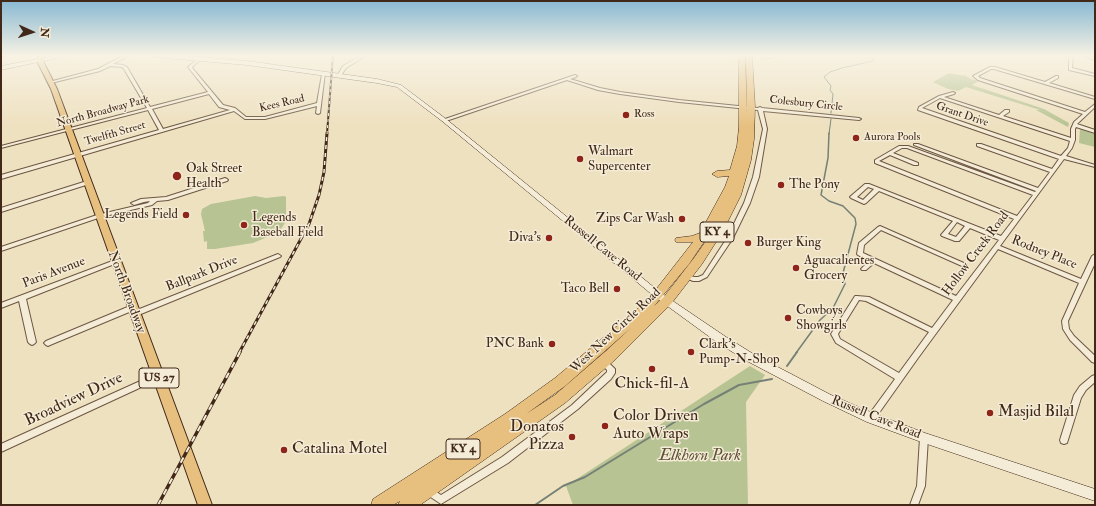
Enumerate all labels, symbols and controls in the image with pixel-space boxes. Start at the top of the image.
north arrow [12,12,52,52]
text: N [38,27,51,38]
street label: Kees Road [258,92,306,116]
street label: North Broadway Park [55,93,151,131]
street label: Colesbury Circle [769,94,843,114]
street label: Grant Drive [934,100,990,130]
place label: Ross [634,108,655,122]
marker: Ross [621,110,631,120]
street label: Twelfth Street [83,119,147,149]
place label: Aurora Pools [864,131,920,145]
marker: Aurora Pools [851,133,861,143]
place label: Walmart Supercenter [588,144,650,175]
marker: Walmart Supercenter [575,154,585,164]
place label: Oak Street Health [186,161,242,192]
marker: Oak Street Health [171,170,183,182]
place label: The Pony [789,177,839,193]
marker: The Pony [776,180,786,190]
place label: Legends Field [105,207,178,223]
street label: Hollow Creek Road [939,209,1013,299]
marker: Legends Field [181,210,191,220]
place label: Legends Baseball Field [252,210,323,241]
place label: Zips Car Wash [596,211,674,227]
street label: Russell Cave Road [560,213,644,285]
marker: Zips Car Wash [677,214,687,224]
marker: Legends Baseball Field [239,220,249,230]
road number: KY 4 [700,222,734,242]
place label: Diva's [509,230,541,246]
marker: Diva's [544,233,554,243]
street label: Rodney Place [1009,233,1079,273]
place label: Burger King [756,235,821,251]
marker: Burger King [743,238,753,248]
street label: North Broadway [104,249,148,335]
street label: Ballpark Drive [164,253,240,295]
place label: Aguacalientes Grocery [804,253,874,284]
street label: Paris Avenue [21,254,87,292]
marker: Aguacalientes Grocery [791,263,801,273]
place label: Taco Bell [561,281,609,297]
marker: Taco Bell [612,284,622,294]
street label: West New Circle Road [568,285,664,377]
place label: Cowboys Showgirls [796,303,847,334]
marker: Cowboys Showgirls [783,313,793,323]
place label: PNC Bank [486,336,544,352]
place label: Clark's Pump-N-Shop [699,337,779,368]
marker: PNC Bank [547,339,557,349]
marker: Clark's Pump-N-Shop [686,347,696,357]
marker: Chick-fil-A [647,364,657,374]
road number: US 27 [139,368,179,388]
street label: Broadview Drive [22,369,126,431]
place label: Chick-fil-A [614,375,690,395]
street label: Russell Cave Road [829,393,923,443]
place label: Masjid Bilal [998,403,1074,423]
place label: Color Driven Auto Wraps [613,407,698,445]
marker: Masjid Bilal [985,408,995,418]
place label: Donatos Pizza [510,418,564,456]
marker: Color Driven Auto Wraps [600,421,610,431]
marker: Donatos Pizza [567,432,577,442]
road number: KY 4 [446,439,480,459]
place label: Catalina Motel [292,440,387,460]
marker: Catalina Motel [279,445,289,455]
park label: Elkhorn Park [659,447,741,467]

